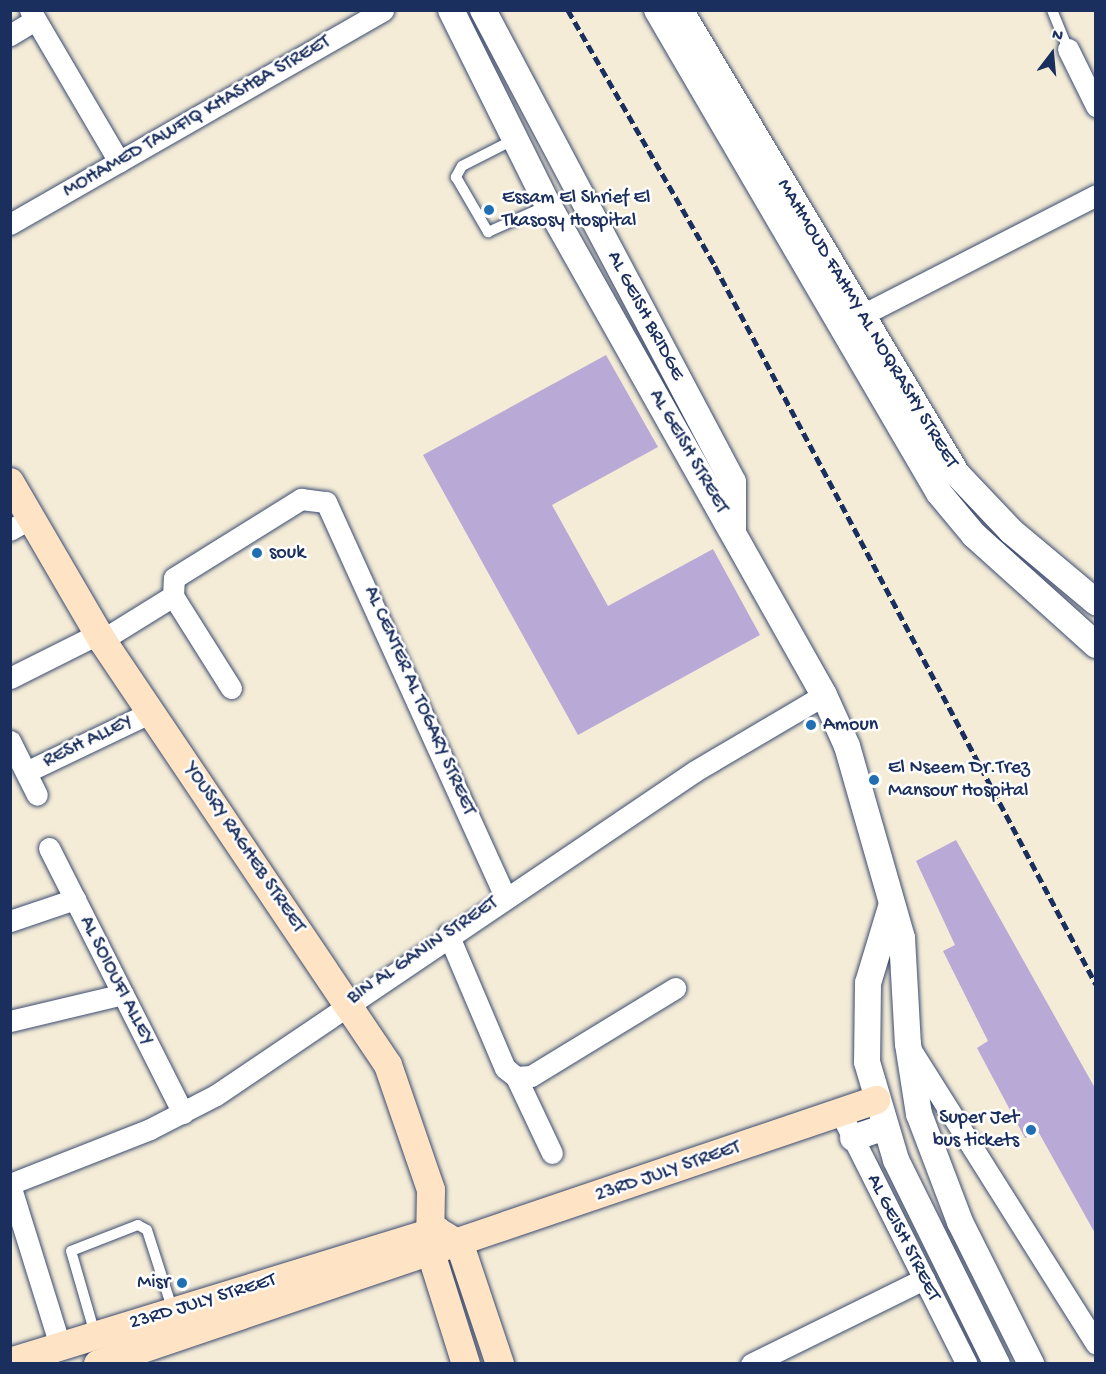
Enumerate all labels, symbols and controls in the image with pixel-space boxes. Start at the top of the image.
north arrow [1022,24,1082,84]
text: N [1049,26,1065,47]
street label: MOHAMED TAWFIQ KHASHBA STREET [59,30,335,204]
street label: MAHMOUD FAHMY AL NOQRASHY STREET [771,175,963,473]
place label: Essam El Shrief El Tkasosy Hospital [502,186,650,233]
marker: Essam El Shrief El Tkasosy Hospital [480,201,498,219]
street label: AL GEISH BRIDGE [601,247,689,385]
street label: AL GEISH STREET [643,386,733,518]
place label: souk [269,541,305,565]
marker: souk [250,546,264,560]
street label: AL CENTER AL TOGARY STREET [358,583,480,819]
street label: RESH ALLEY [39,710,137,774]
place label: Amoun [823,713,878,737]
marker: Amoun [804,718,818,732]
place label: El Nseem Dr.Trez Mansour Hospital [888,756,1030,803]
street label: YOUSRY RAGHEB STREET [178,758,310,938]
marker: El Nseem Dr.Trez Mansour Hospital [865,771,883,789]
street label: BIN AL GANIN STREET [343,892,503,1010]
street label: AL SOIOUFI ALLEY [73,912,159,1050]
place label: Super Jet bus tickets [933,1106,1019,1153]
marker: Super Jet bus tickets [1024,1123,1038,1137]
street label: 23RD JULY STREET [592,1136,744,1208]
street label: AL GEISH STREET [861,1171,945,1305]
street label: 23RD JULY STREET [127,1268,279,1336]
place label: Misr [137,1271,170,1295]
marker: Misr [175,1276,189,1290]

